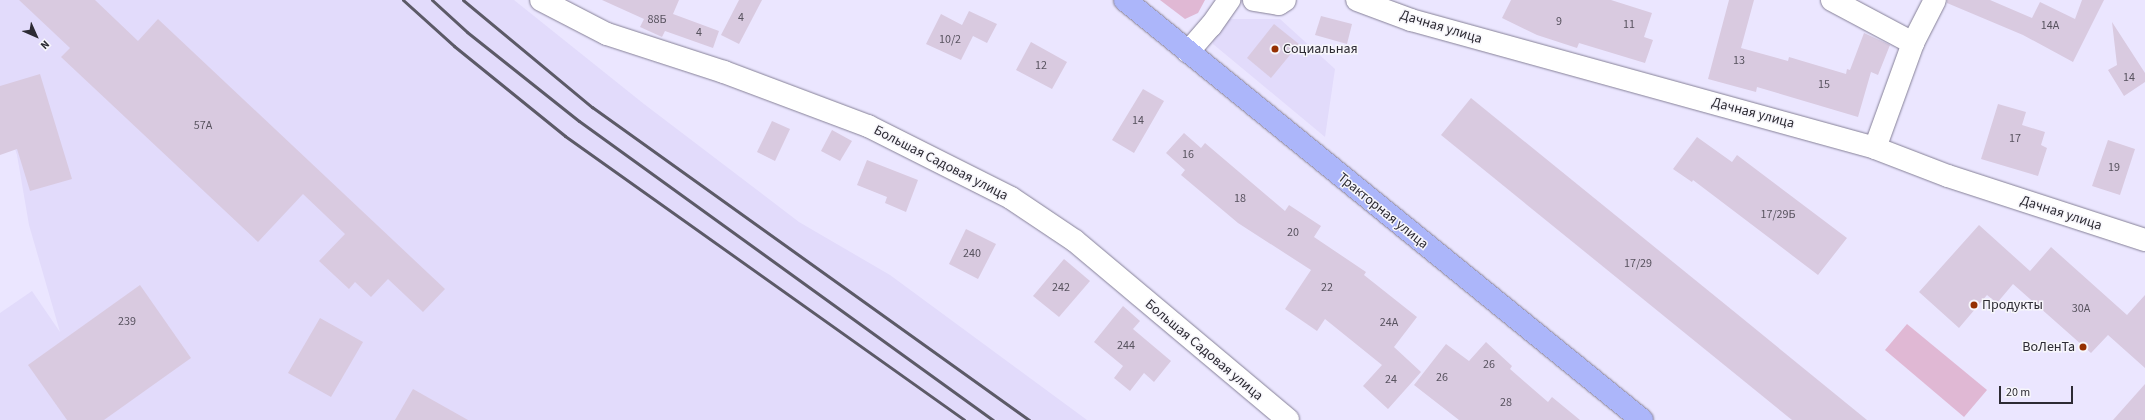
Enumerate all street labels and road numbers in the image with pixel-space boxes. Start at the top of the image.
street label: Дачная улица [1398,7,1484,47]
street label: Дачная улица [1710,94,1796,132]
street label: Большая Садовая улица [871,122,1011,204]
street label: Тракторная улица [1334,169,1432,253]
street label: Дачная улица [2018,192,2104,234]
street label: Большая Садовая улица [1142,296,1266,404]

